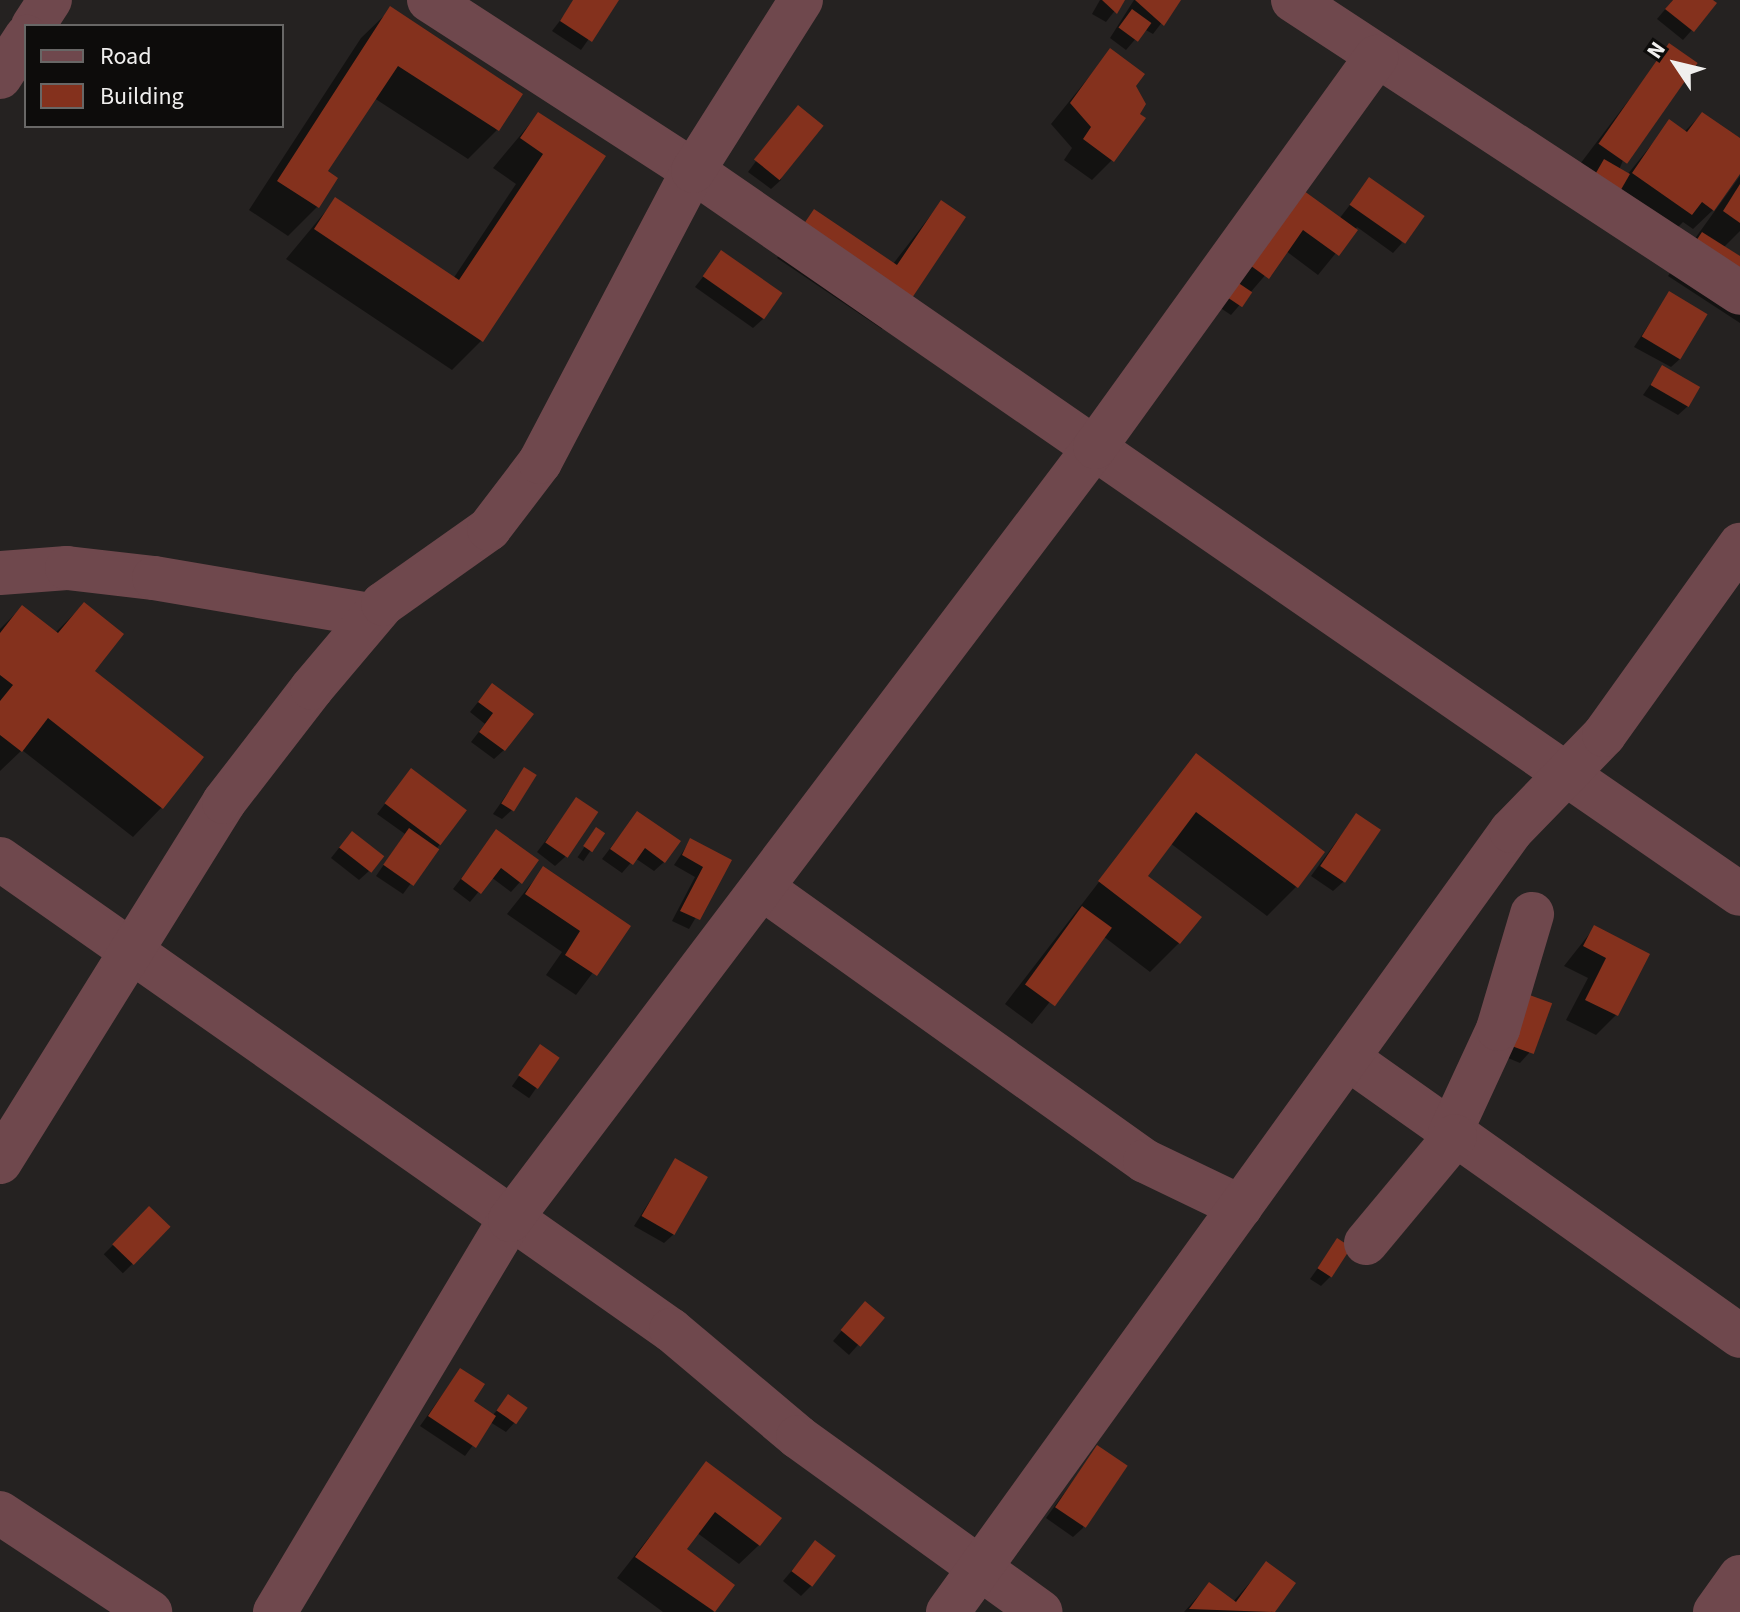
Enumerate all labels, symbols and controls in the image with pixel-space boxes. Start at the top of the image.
legend [24,24,284,128]
north arrow [1636,24,1716,104]
text: N [1639,35,1674,65]
text: Road [100,39,152,74]
text: Building [100,79,184,114]

